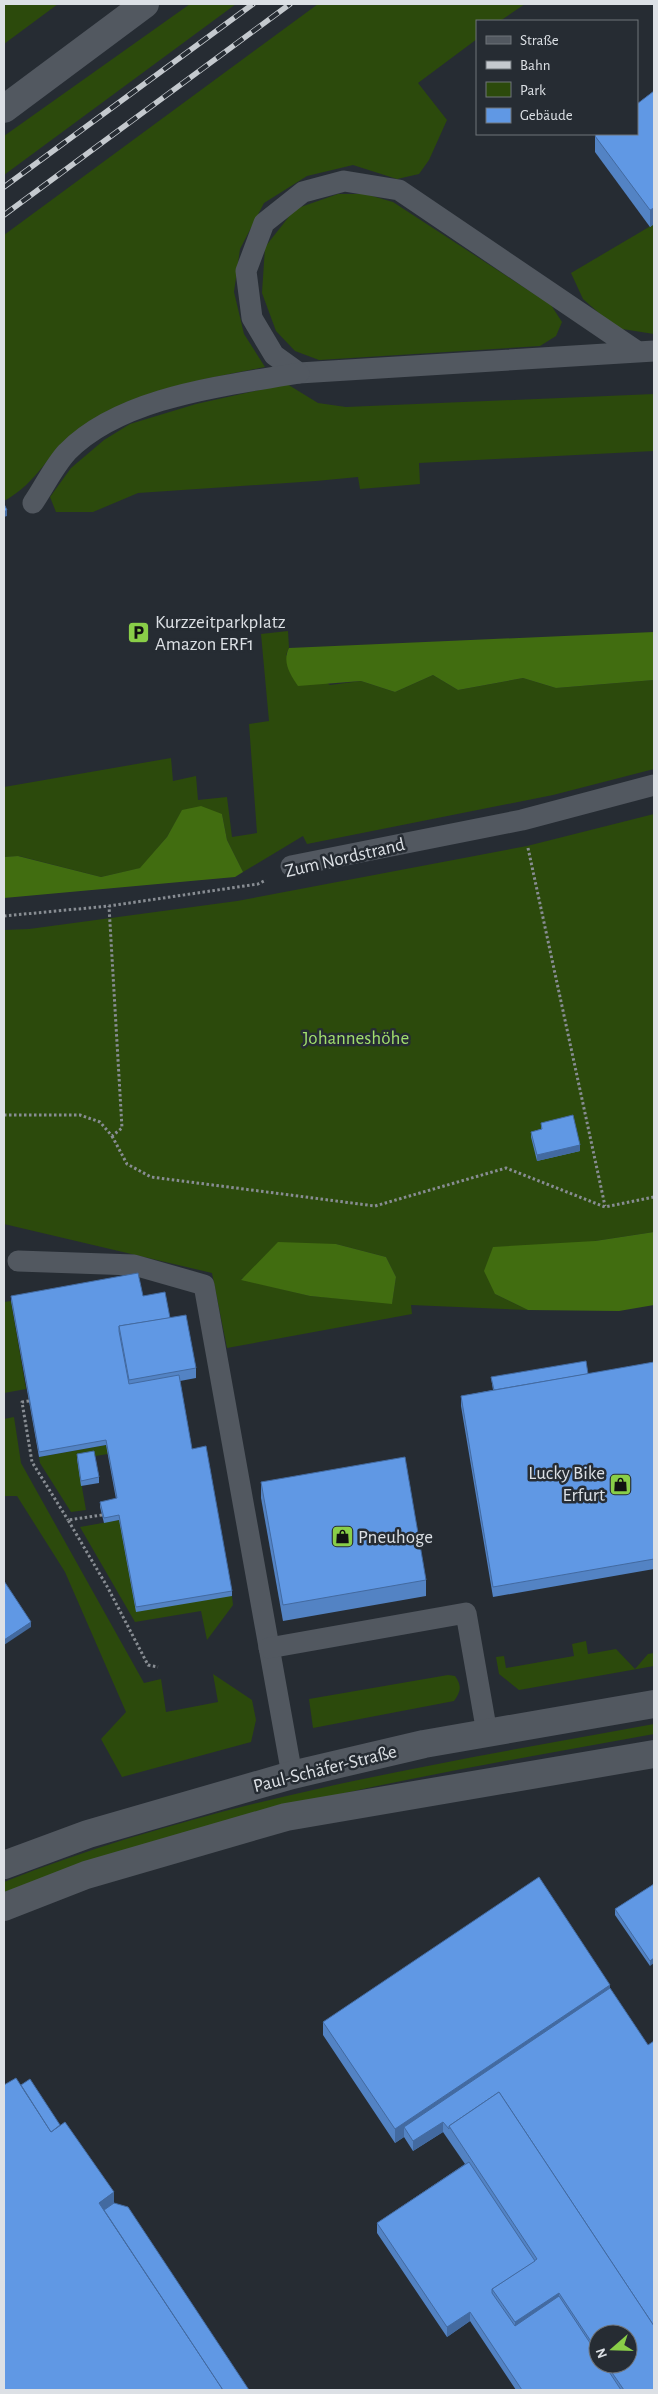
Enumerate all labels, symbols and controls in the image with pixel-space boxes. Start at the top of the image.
legend [476,20,638,135]
text: Straße [520,33,559,48]
text: Bahn [520,58,550,73]
text: Park [520,83,546,98]
text: Gebäude [520,108,573,123]
place label: Kurzzeitparkplatz Amazon ERF1 [155,613,286,654]
parking icon: Kurzzeitparkplatz Amazon ERF1 [127,621,151,645]
street label: Zum Nordstrand [283,835,407,881]
park label: Johanneshöhe [303,1029,409,1048]
place label: Lucky Bike Erfurt [528,1464,605,1505]
shop icon: Lucky Bike Erfurt [609,1472,633,1496]
shop icon: Pneuhoge [330,1525,354,1549]
place label: Pneuhoge [358,1528,433,1547]
street label: Paul-Schäfer-Straße [251,1742,399,1796]
north arrow [588,2324,638,2374]
text: N [593,2346,610,2360]

